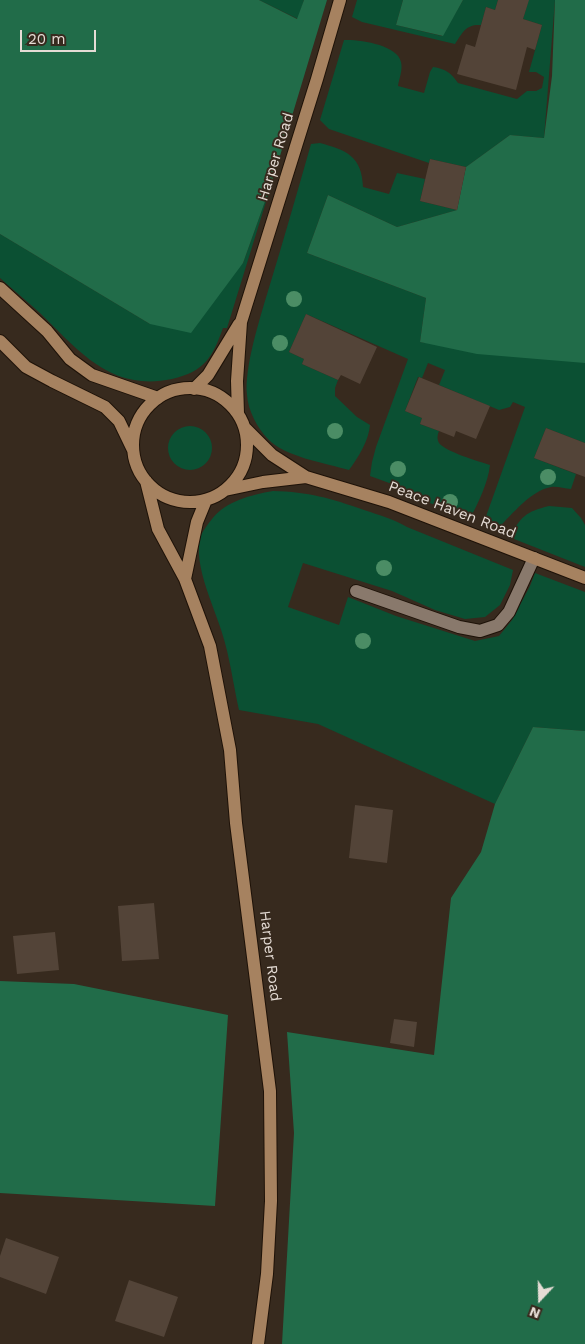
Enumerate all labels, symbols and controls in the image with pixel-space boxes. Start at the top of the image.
scale bar [22,20,99,52]
text: 20 m [28,30,66,48]
street label: Harper Road [254,111,298,203]
street label: Peace Haven Road [386,477,518,543]
street label: Harper Road [255,910,285,1002]
north arrow [515,1274,565,1324]
text: N [527,1304,542,1322]

